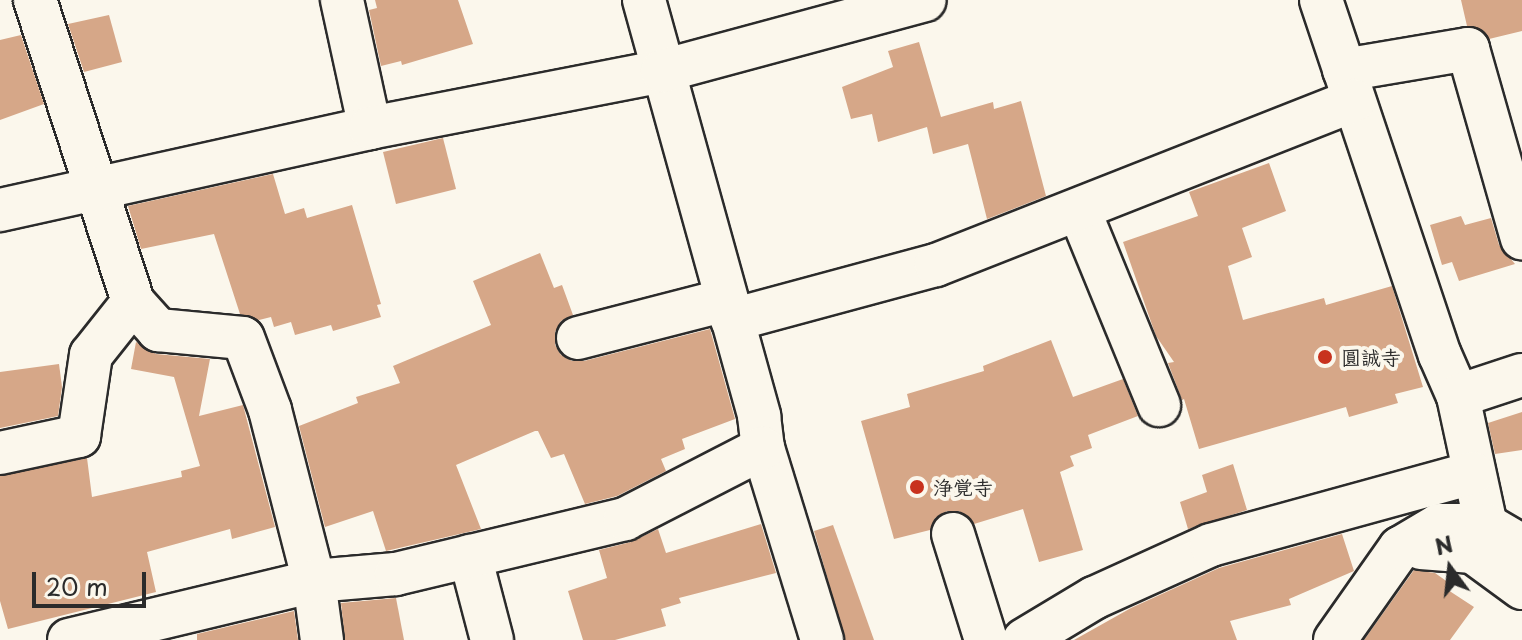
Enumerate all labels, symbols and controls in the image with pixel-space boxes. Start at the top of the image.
place label: 圓誠寺 [1341,345,1401,369]
marker: 圓誠寺 [1316,348,1334,366]
place label: 浄覚寺 [933,475,993,499]
marker: 浄覚寺 [908,478,926,496]
text: N [1431,526,1456,563]
north arrow [1410,528,1490,608]
scale bar [36,556,150,606]
text: 20 m [46,568,108,604]

